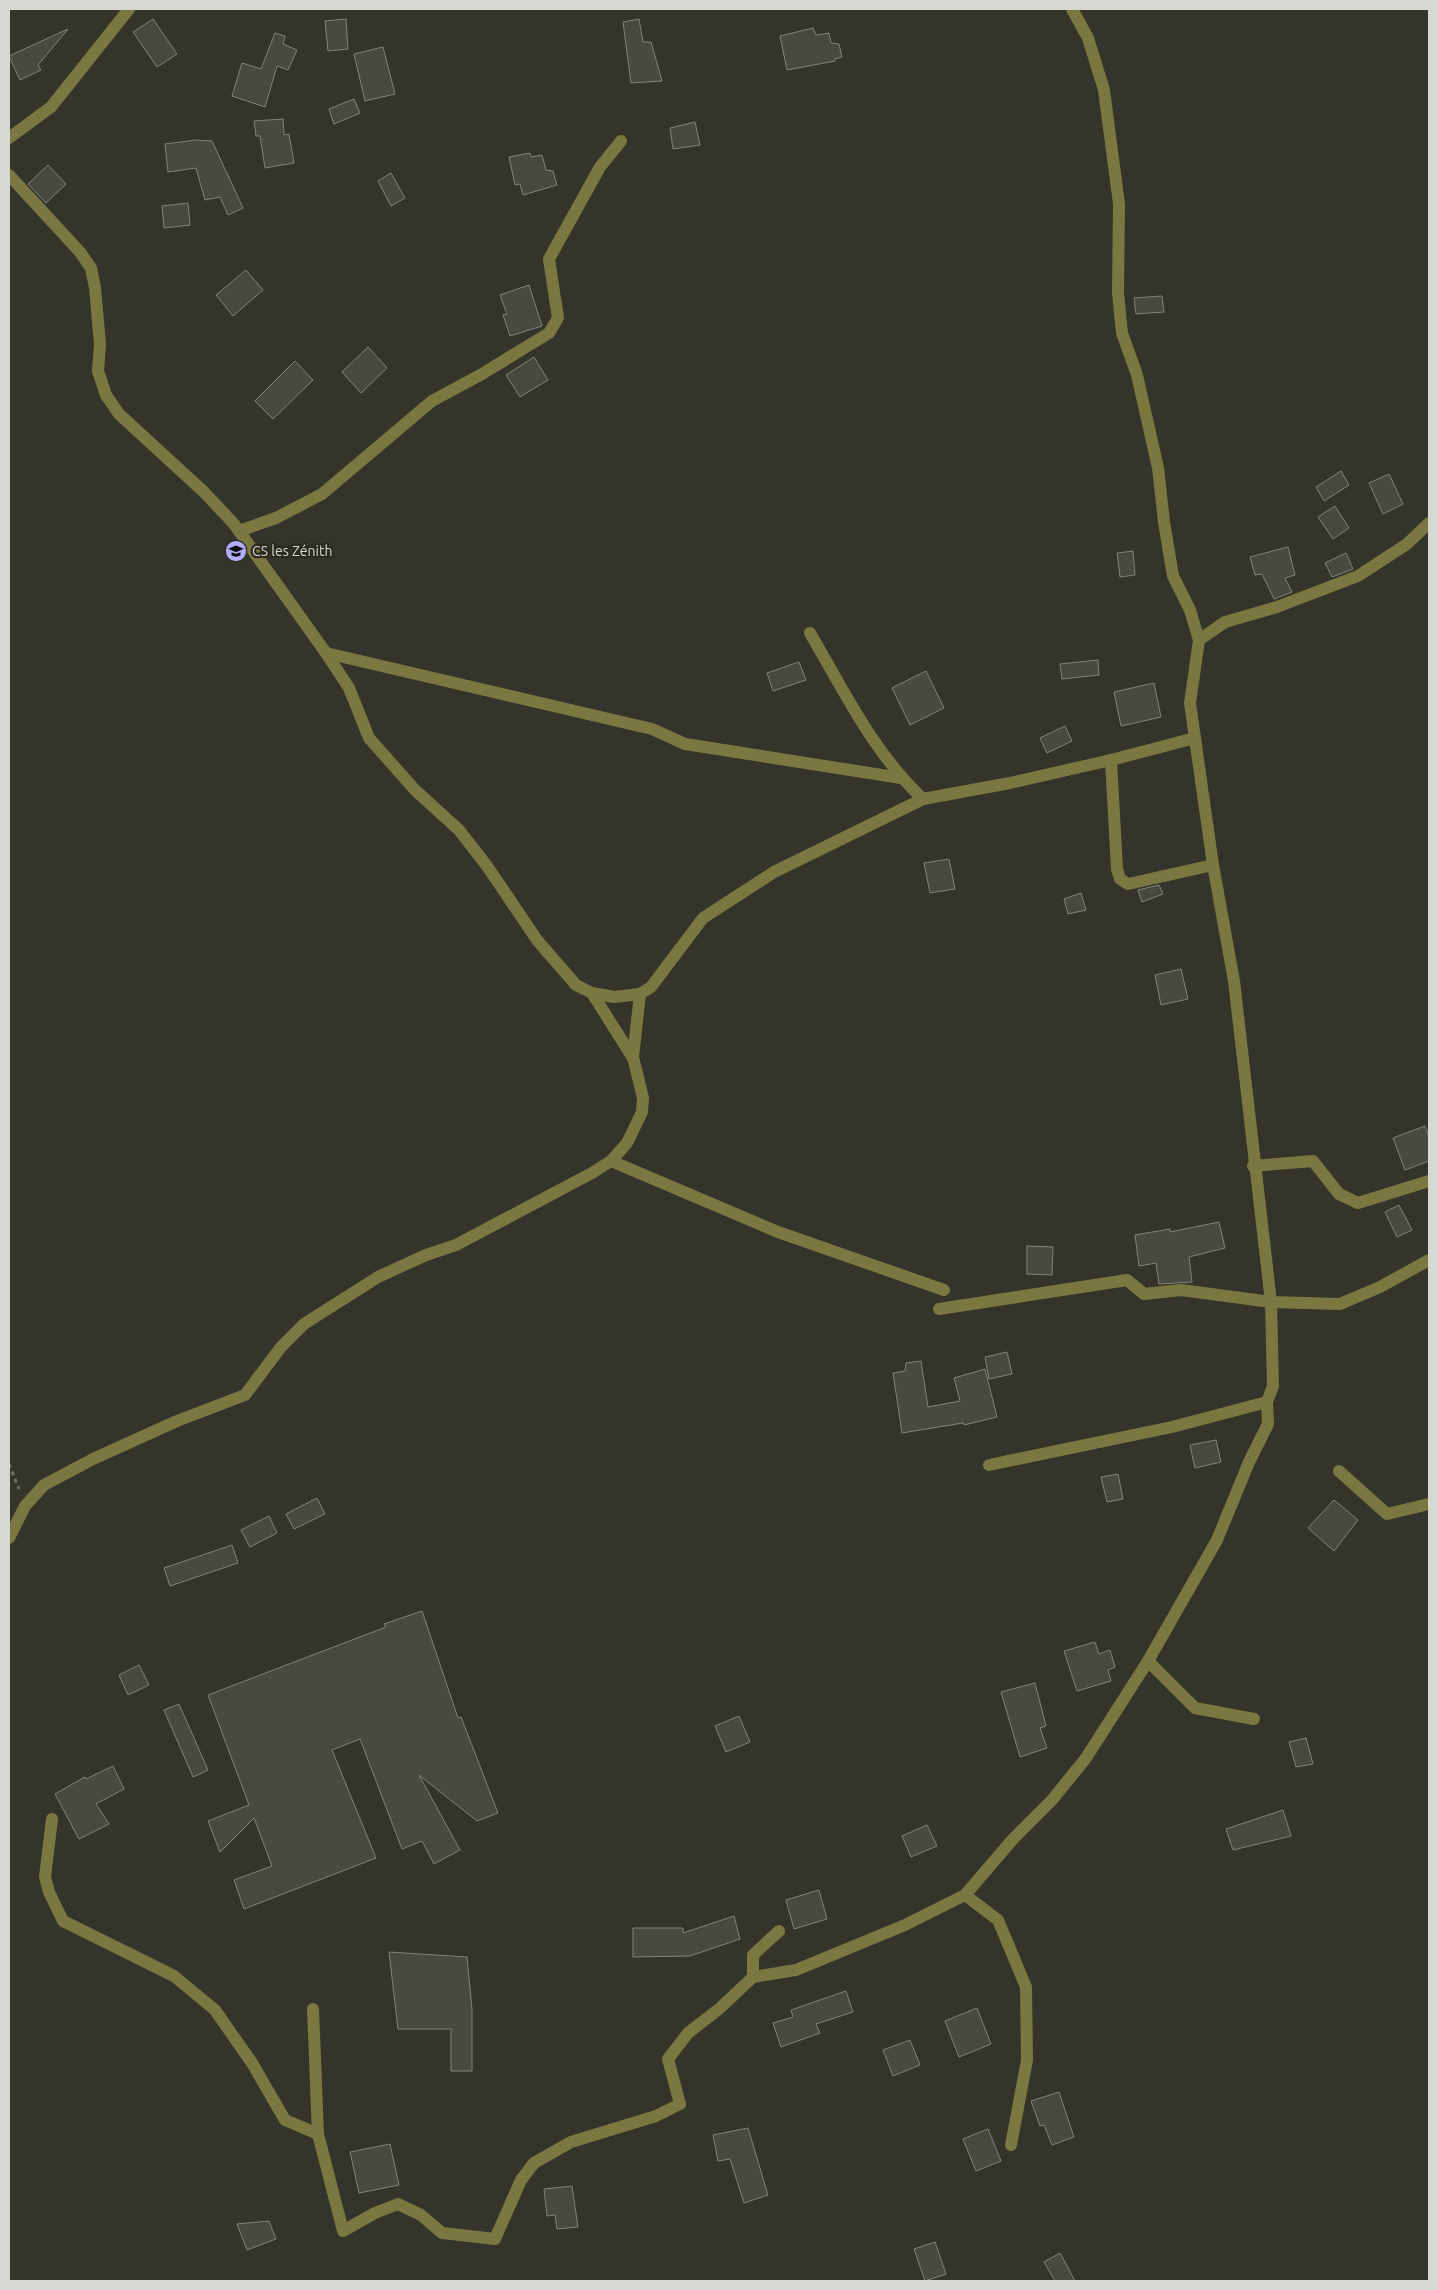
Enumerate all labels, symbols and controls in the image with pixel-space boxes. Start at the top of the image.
school or university icon: CS les Zénith [224,539,248,563]
place label: CS les Zénith [252,543,333,559]

